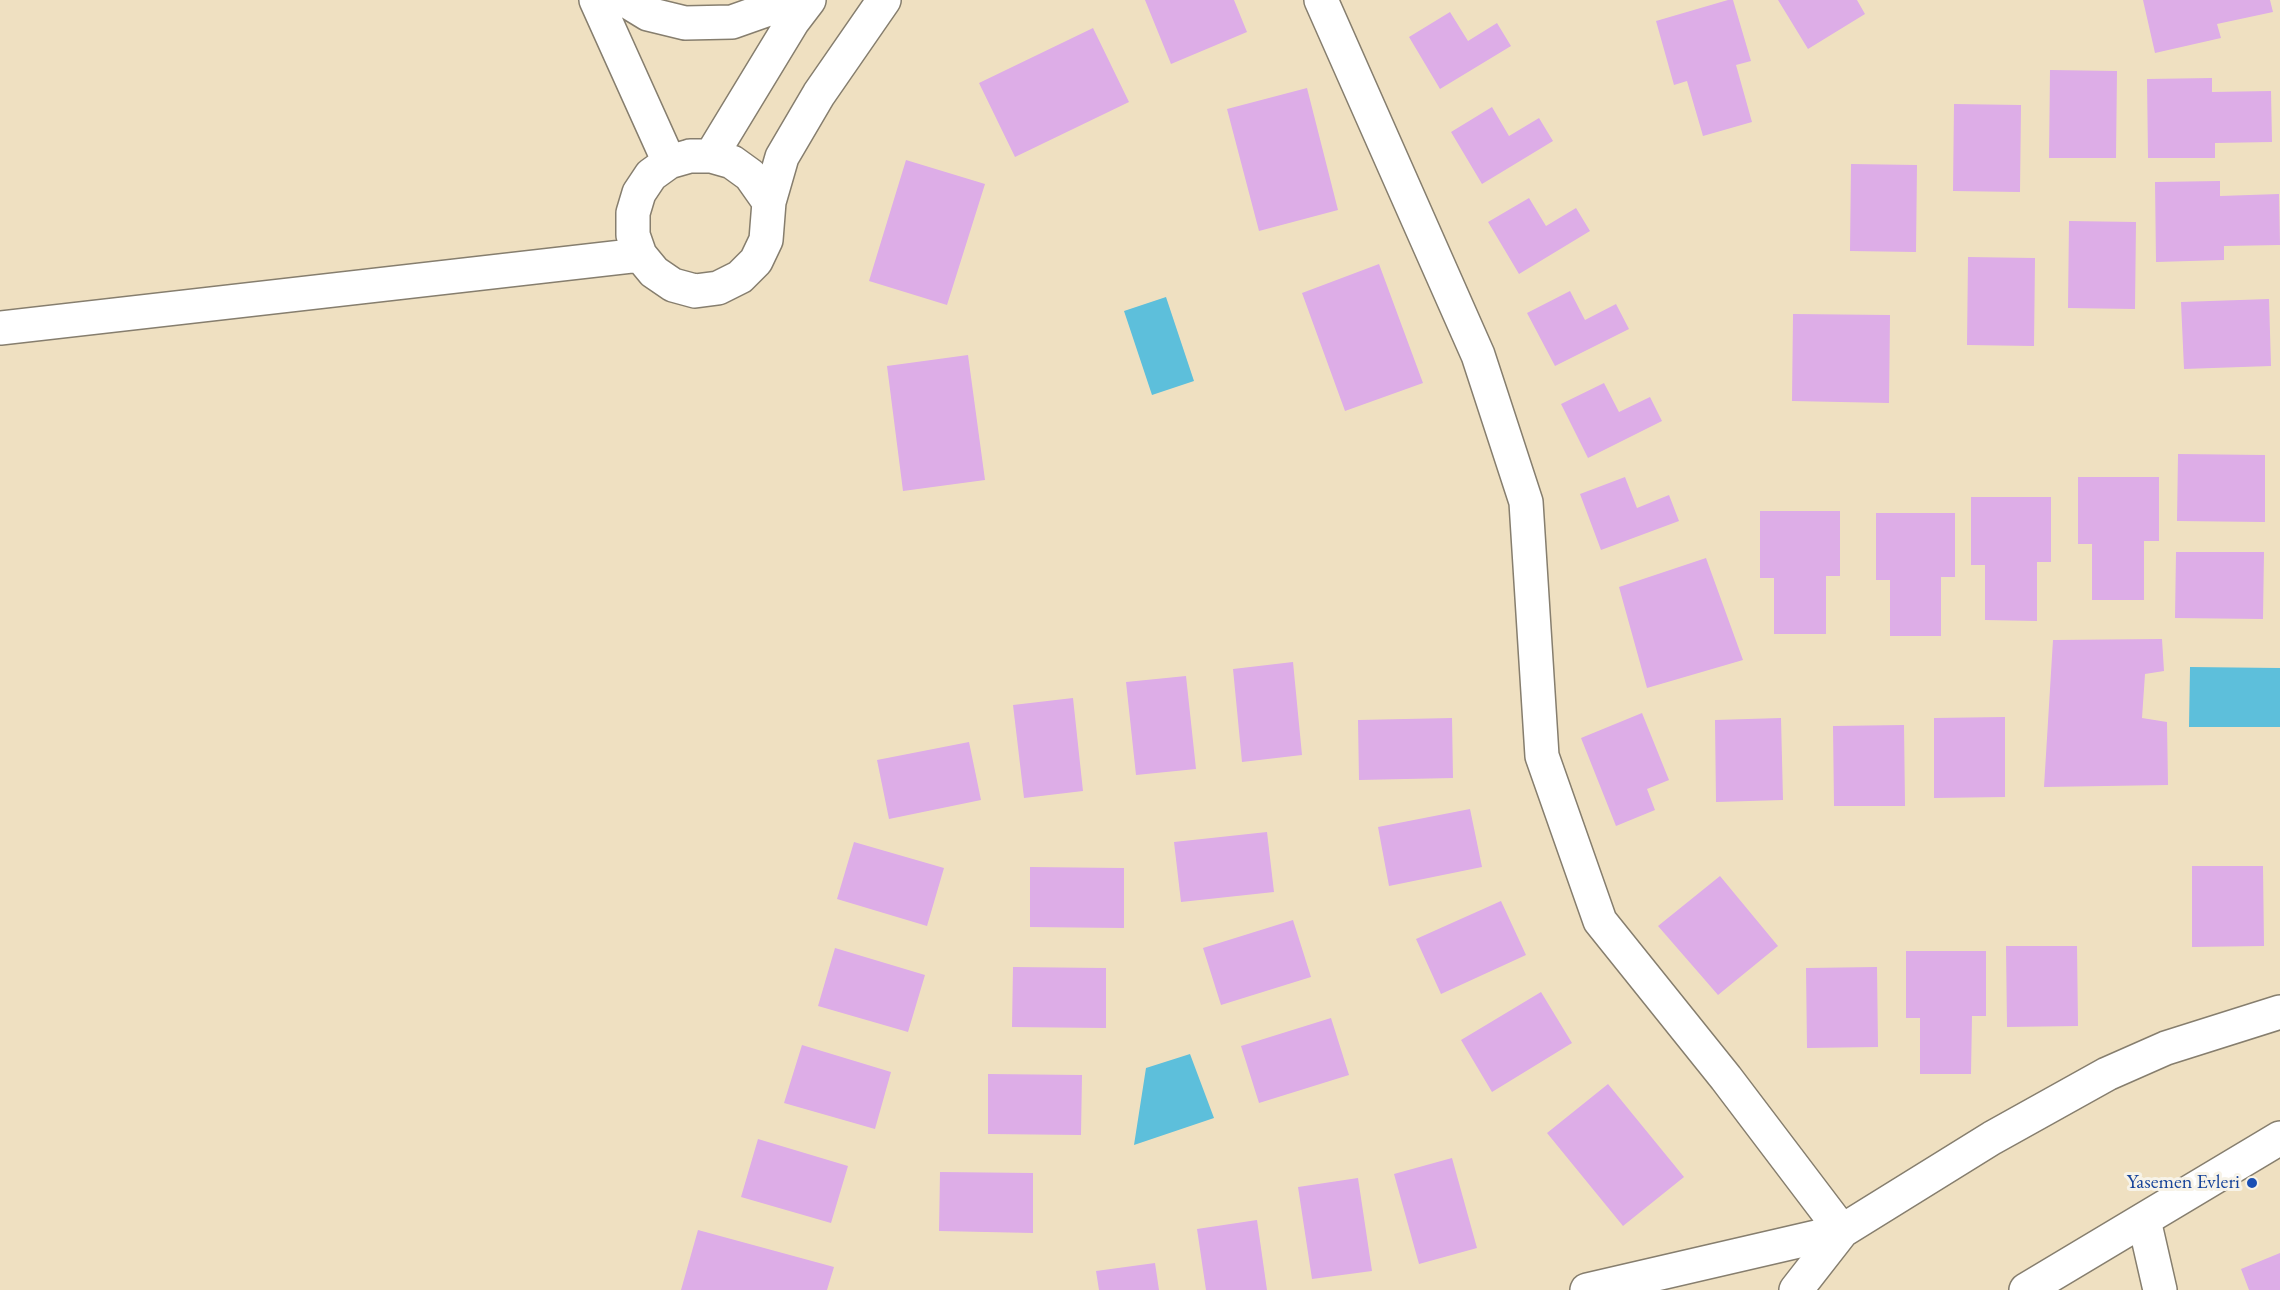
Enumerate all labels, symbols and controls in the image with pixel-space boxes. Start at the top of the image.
place label: Yasemen Evleri [2127,1171,2240,1195]
marker: Yasemen Evleri [2245,1176,2259,1190]

